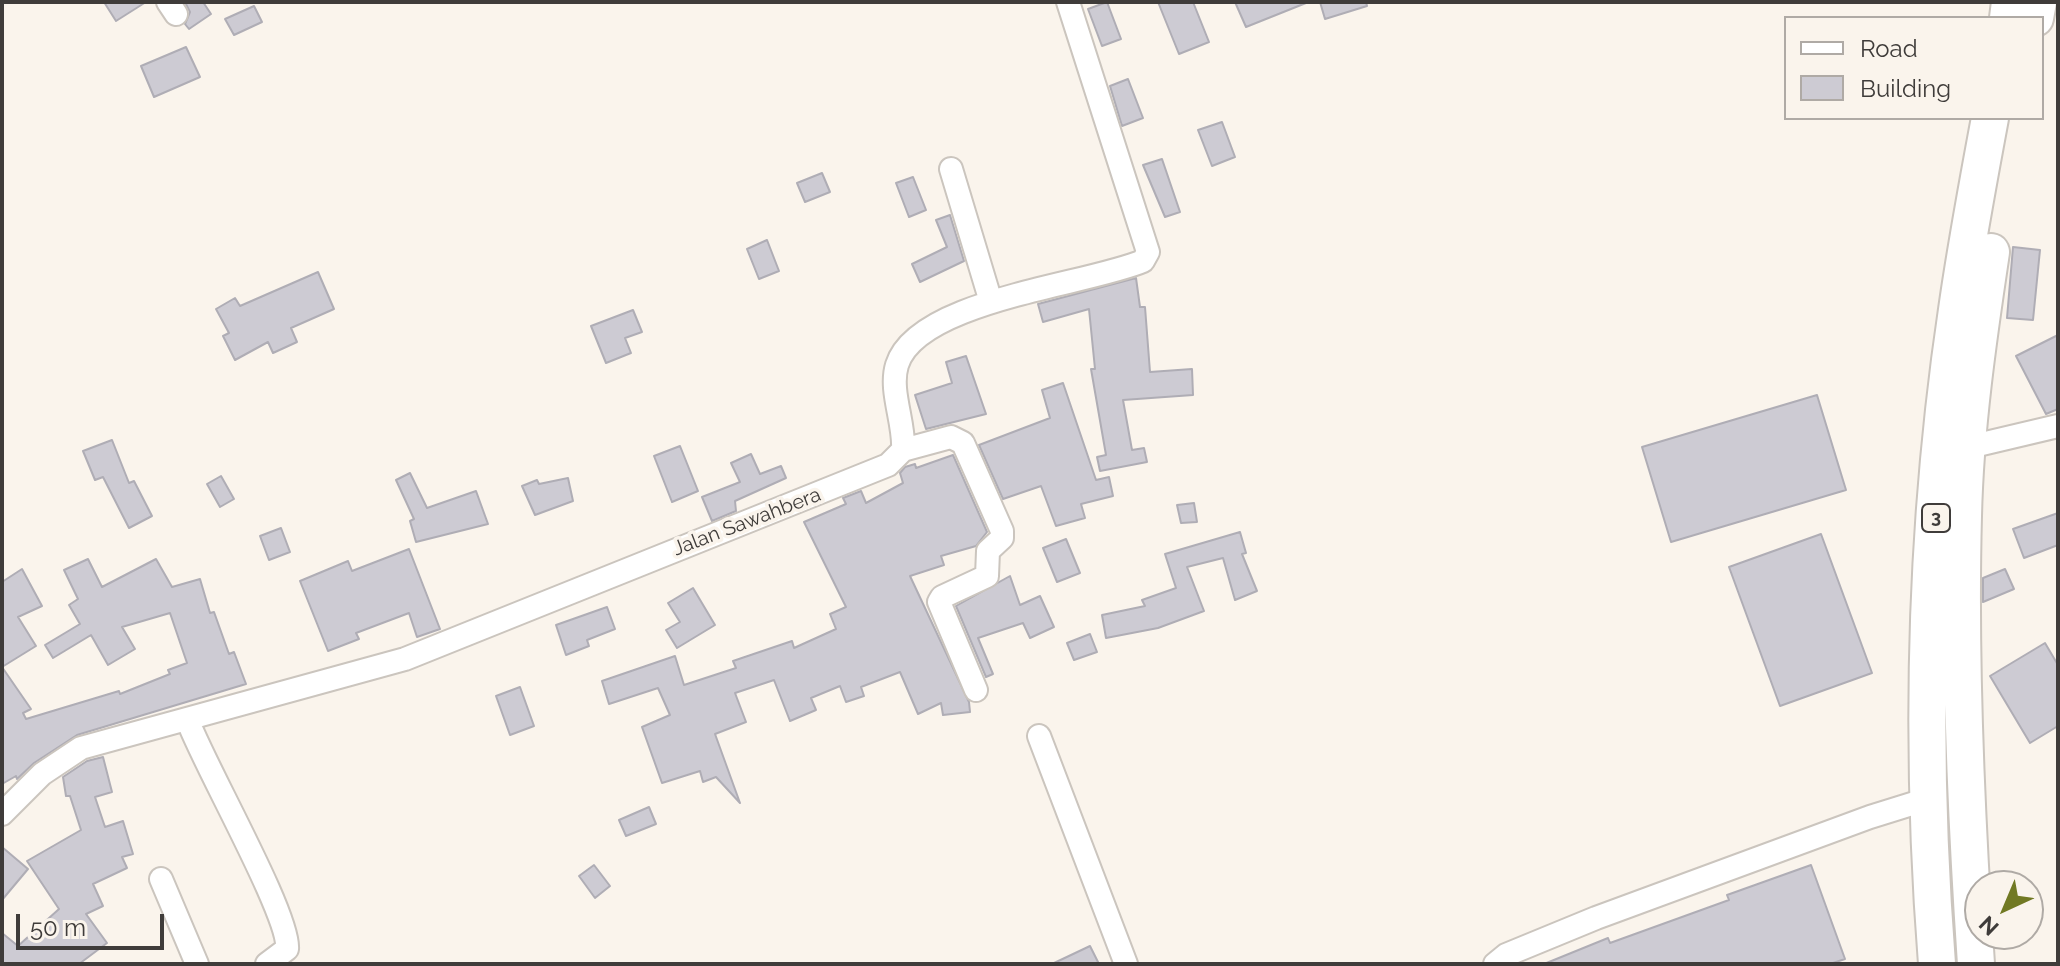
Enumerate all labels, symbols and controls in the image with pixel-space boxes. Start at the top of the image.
legend [1784,16,2044,120]
text: Road [1860,34,1918,63]
text: Building [1860,74,1951,103]
street label: Jalan Sawahbera [670,483,824,561]
road number: 3 [1922,504,1950,532]
north arrow [1964,870,2044,950]
scale bar [20,898,168,948]
text: N [1974,911,2004,941]
text: 50 m [30,913,86,942]

